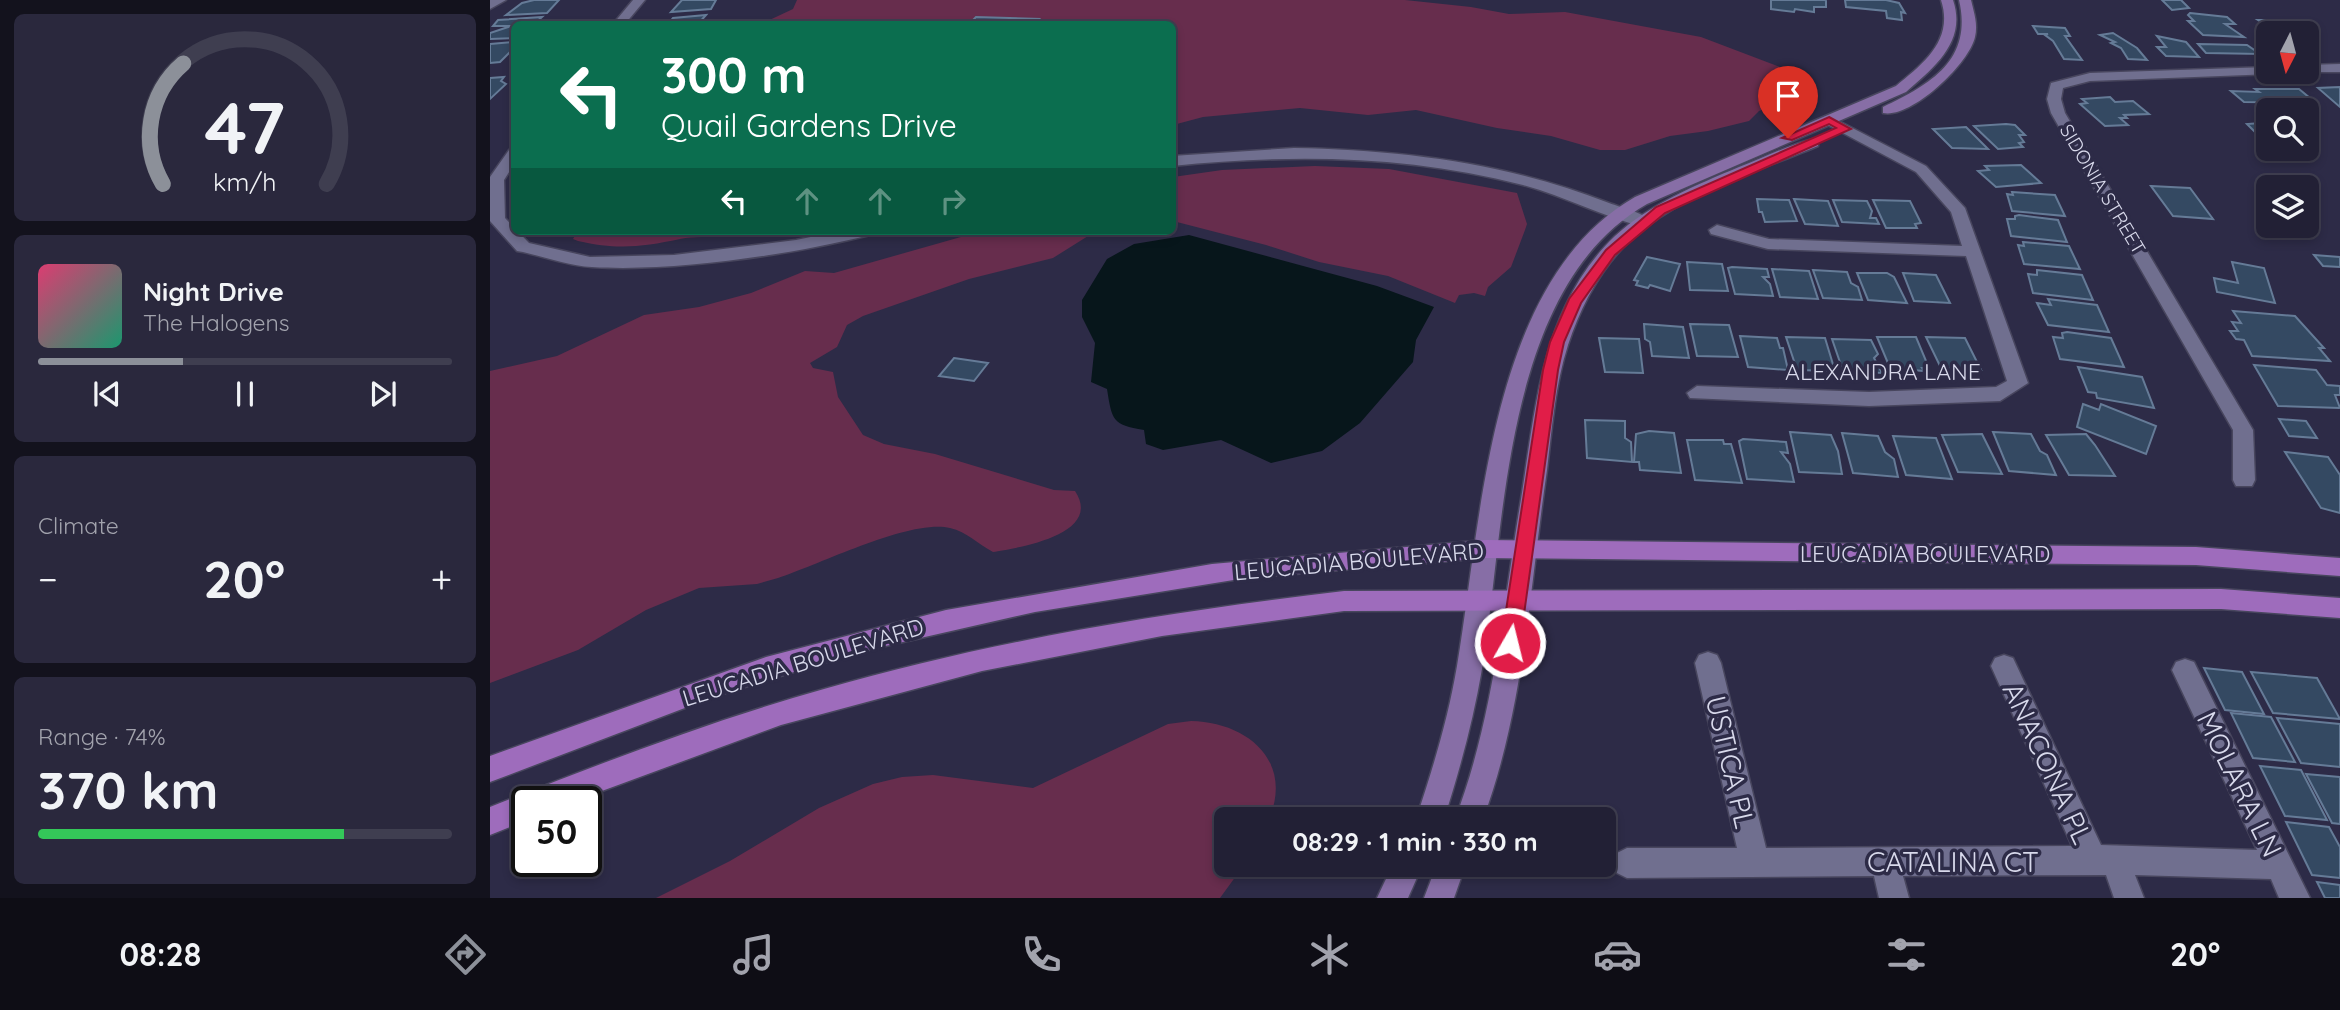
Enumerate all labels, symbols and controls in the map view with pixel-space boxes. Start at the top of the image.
north arrow [2256,21,2319,84]
map controls [2256,21,2319,238]
text: 300 m [661,44,806,105]
icon: left [546,49,637,140]
pin [1758,66,1818,138]
icon: arrive [1769,77,1807,115]
text: 47 [205,81,285,172]
button: search [2256,98,2319,161]
text: Quail Gardens Drive [661,105,957,145]
street label: SIDONIA STREET [2055,120,2151,258]
text: km/h [213,165,277,196]
button: layers [2256,175,2319,238]
icon: left [715,182,753,220]
icon: ahead [788,182,826,220]
icon: ahead [861,182,899,220]
icon: right [934,182,972,220]
text: Night Drive [143,275,284,308]
text: The Halogens [143,308,290,337]
street label: ALEXANDRA LANE [1785,357,1981,386]
icon: previous [88,375,126,413]
icon: pause [226,375,264,413]
icon: next [364,375,402,413]
text: Climate [38,511,119,540]
street label: LEUCADIA BOULEVARD [1233,536,1485,586]
street label: LEUCADIA BOULEVARD [1800,539,2050,568]
text: 20° [203,546,285,611]
text: − [38,555,58,603]
text: + [431,555,452,603]
position arrow [1473,606,1547,680]
street label: LEUCADIA BOULEVARD [679,611,927,713]
street label: ANACONA PL [1995,677,2101,849]
street label: USTICA PL [1699,692,1763,832]
street label: MOLARA LN [2190,706,2290,862]
text: Range · 74% [38,722,166,751]
text: 370 km [38,757,219,822]
speed limit sign: 50 [511,786,602,877]
text: 08:29 · 1 min · 330 m [1292,825,1538,858]
street label: CATALINA CT [1867,844,2039,879]
icon: directions [441,930,490,979]
icon: music [729,930,778,979]
icon: phone [1017,930,1066,979]
icon: climate [1305,930,1354,979]
icon: car [1593,930,1642,979]
icon: filters [1882,930,1931,979]
text: 08:28 [120,934,201,974]
text: 20° [2170,934,2220,974]

